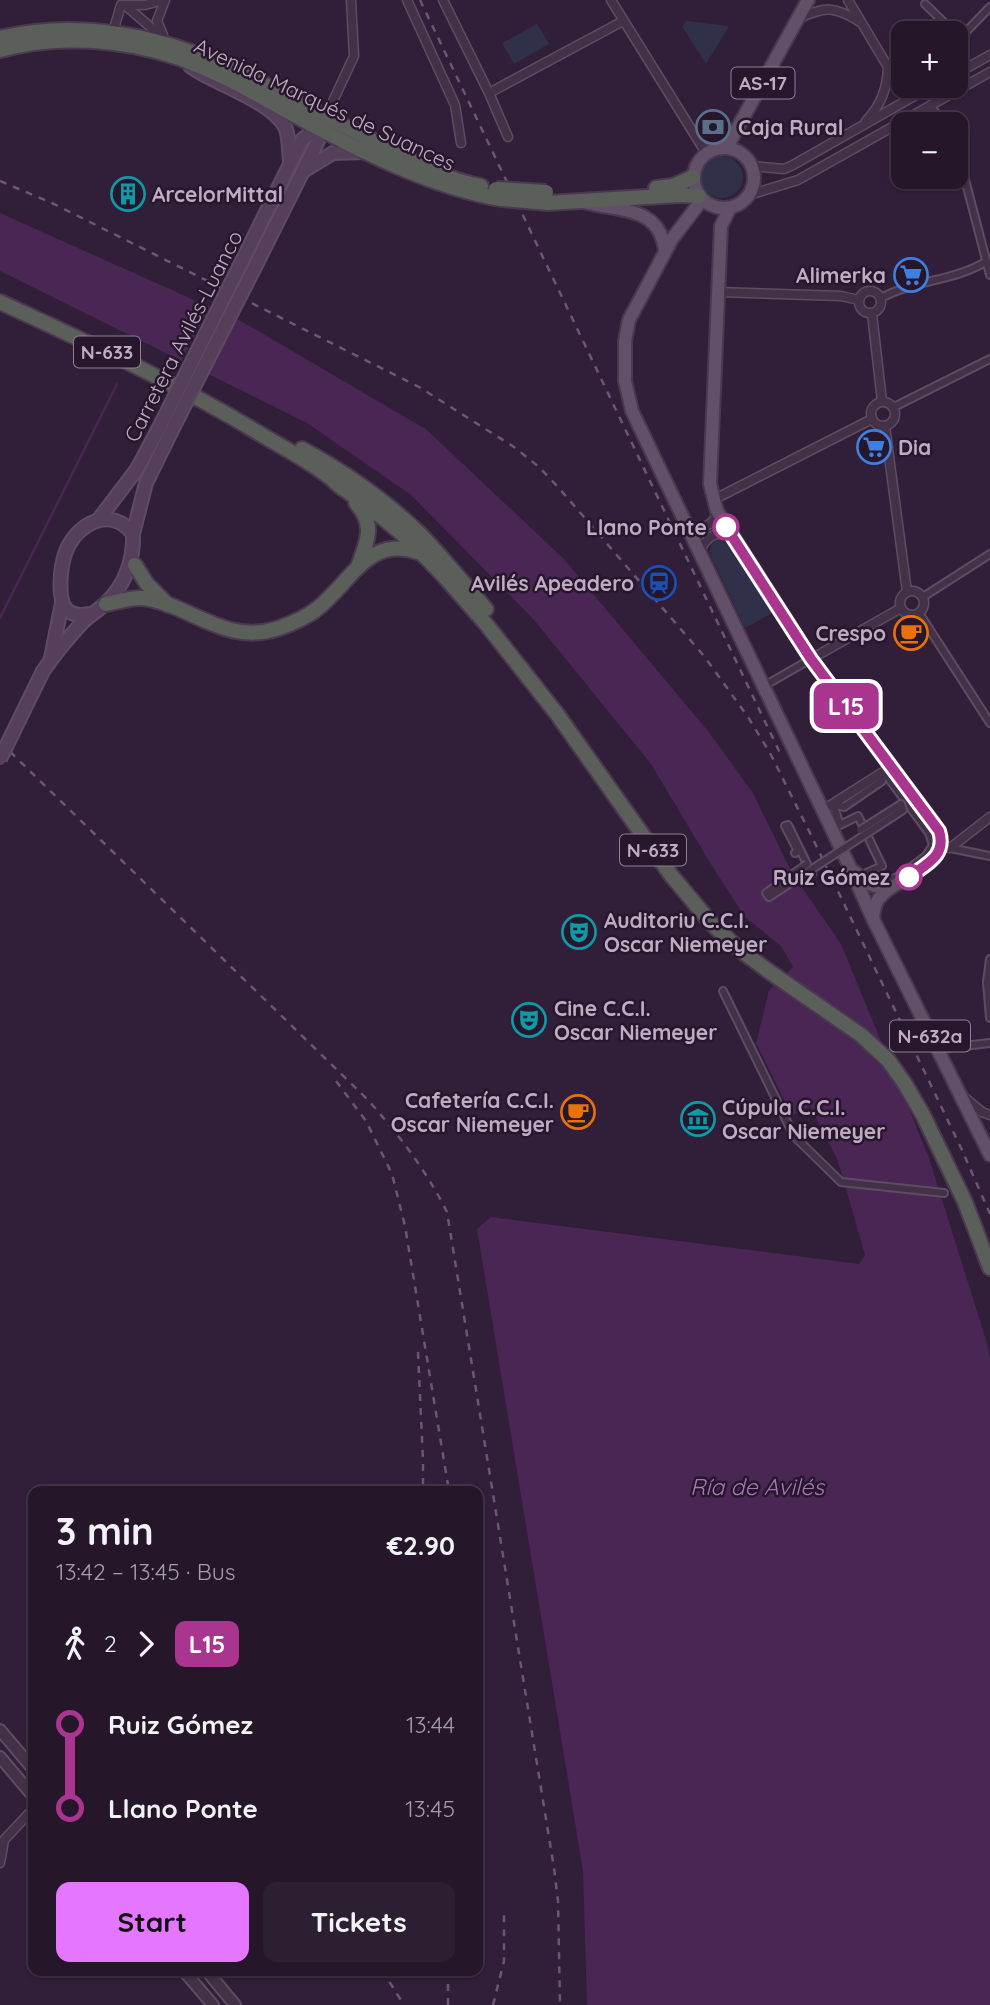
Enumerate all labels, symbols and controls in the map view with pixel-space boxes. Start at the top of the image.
map controls [891,21,968,189]
button: + [891,21,968,98]
street label: Avenida Marqués de Suances [190,32,460,176]
road number: AS-17 [732,68,794,99]
bank icon: Caja Rural [694,108,732,146]
button: − [891,112,968,189]
place label: Caja Rural [738,114,843,140]
building icon: ArcelorMittal [109,175,147,213]
place label: ArcelorMittal [152,181,283,207]
street label: Carretera Avilés-Luanco [118,226,248,446]
supermarket icon: Alimerka [892,256,930,294]
place label: Alimerka [796,262,886,288]
road number: N-633 [74,336,140,368]
supermarket icon: Dia [855,428,893,466]
place label: Dia [898,434,931,460]
place label: Llano Ponte [586,514,707,540]
marker: Llano Ponte [713,514,739,540]
station icon: Avilés Apeadero [640,564,678,602]
place label: Avilés Apeadero [471,570,634,596]
cafe icon: Crespo [892,614,930,652]
place label: Crespo [815,620,886,646]
line badge: L15 [806,683,886,729]
text: L15 [828,691,864,721]
road number: N-633 [620,834,686,866]
place label: Ruiz Gómez [773,864,890,890]
marker: Ruiz Gómez [896,864,922,890]
place label: Auditoriu C.C.I. Oscar Niemeyer [604,907,767,957]
theatre icon: Auditoriu C.C.I. Oscar Niemeyer [560,913,598,951]
place label: Cine C.C.I. Oscar Niemeyer [554,995,717,1045]
theatre icon: Cine C.C.I. Oscar Niemeyer [510,1001,548,1039]
road number: N-632a [890,1020,970,1052]
place label: Cafetería C.C.I. Oscar Niemeyer [391,1087,554,1137]
cafe icon: Cafetería C.C.I. Oscar Niemeyer [559,1093,597,1131]
place label: Cúpula C.C.I. Oscar Niemeyer [722,1094,885,1144]
museum icon: Cúpula C.C.I. Oscar Niemeyer [679,1100,717,1138]
water label: Ría de Avilés [690,1472,826,1501]
text: 3 min [56,1507,154,1555]
text: €2.90 [387,1529,455,1562]
text: 13:42 – 13:45 · Bus [56,1557,236,1586]
icon: walk [56,1625,94,1663]
icon: forward [127,1625,165,1663]
text: 2 [104,1629,117,1658]
text: L15 [189,1629,225,1659]
text: Ruiz Gómez [108,1708,253,1741]
text: 13:44 [406,1710,455,1739]
text: Llano Ponte [108,1792,258,1825]
text: 13:45 [405,1794,455,1823]
button: Start [56,1882,249,1962]
button: Tickets [263,1882,455,1962]

